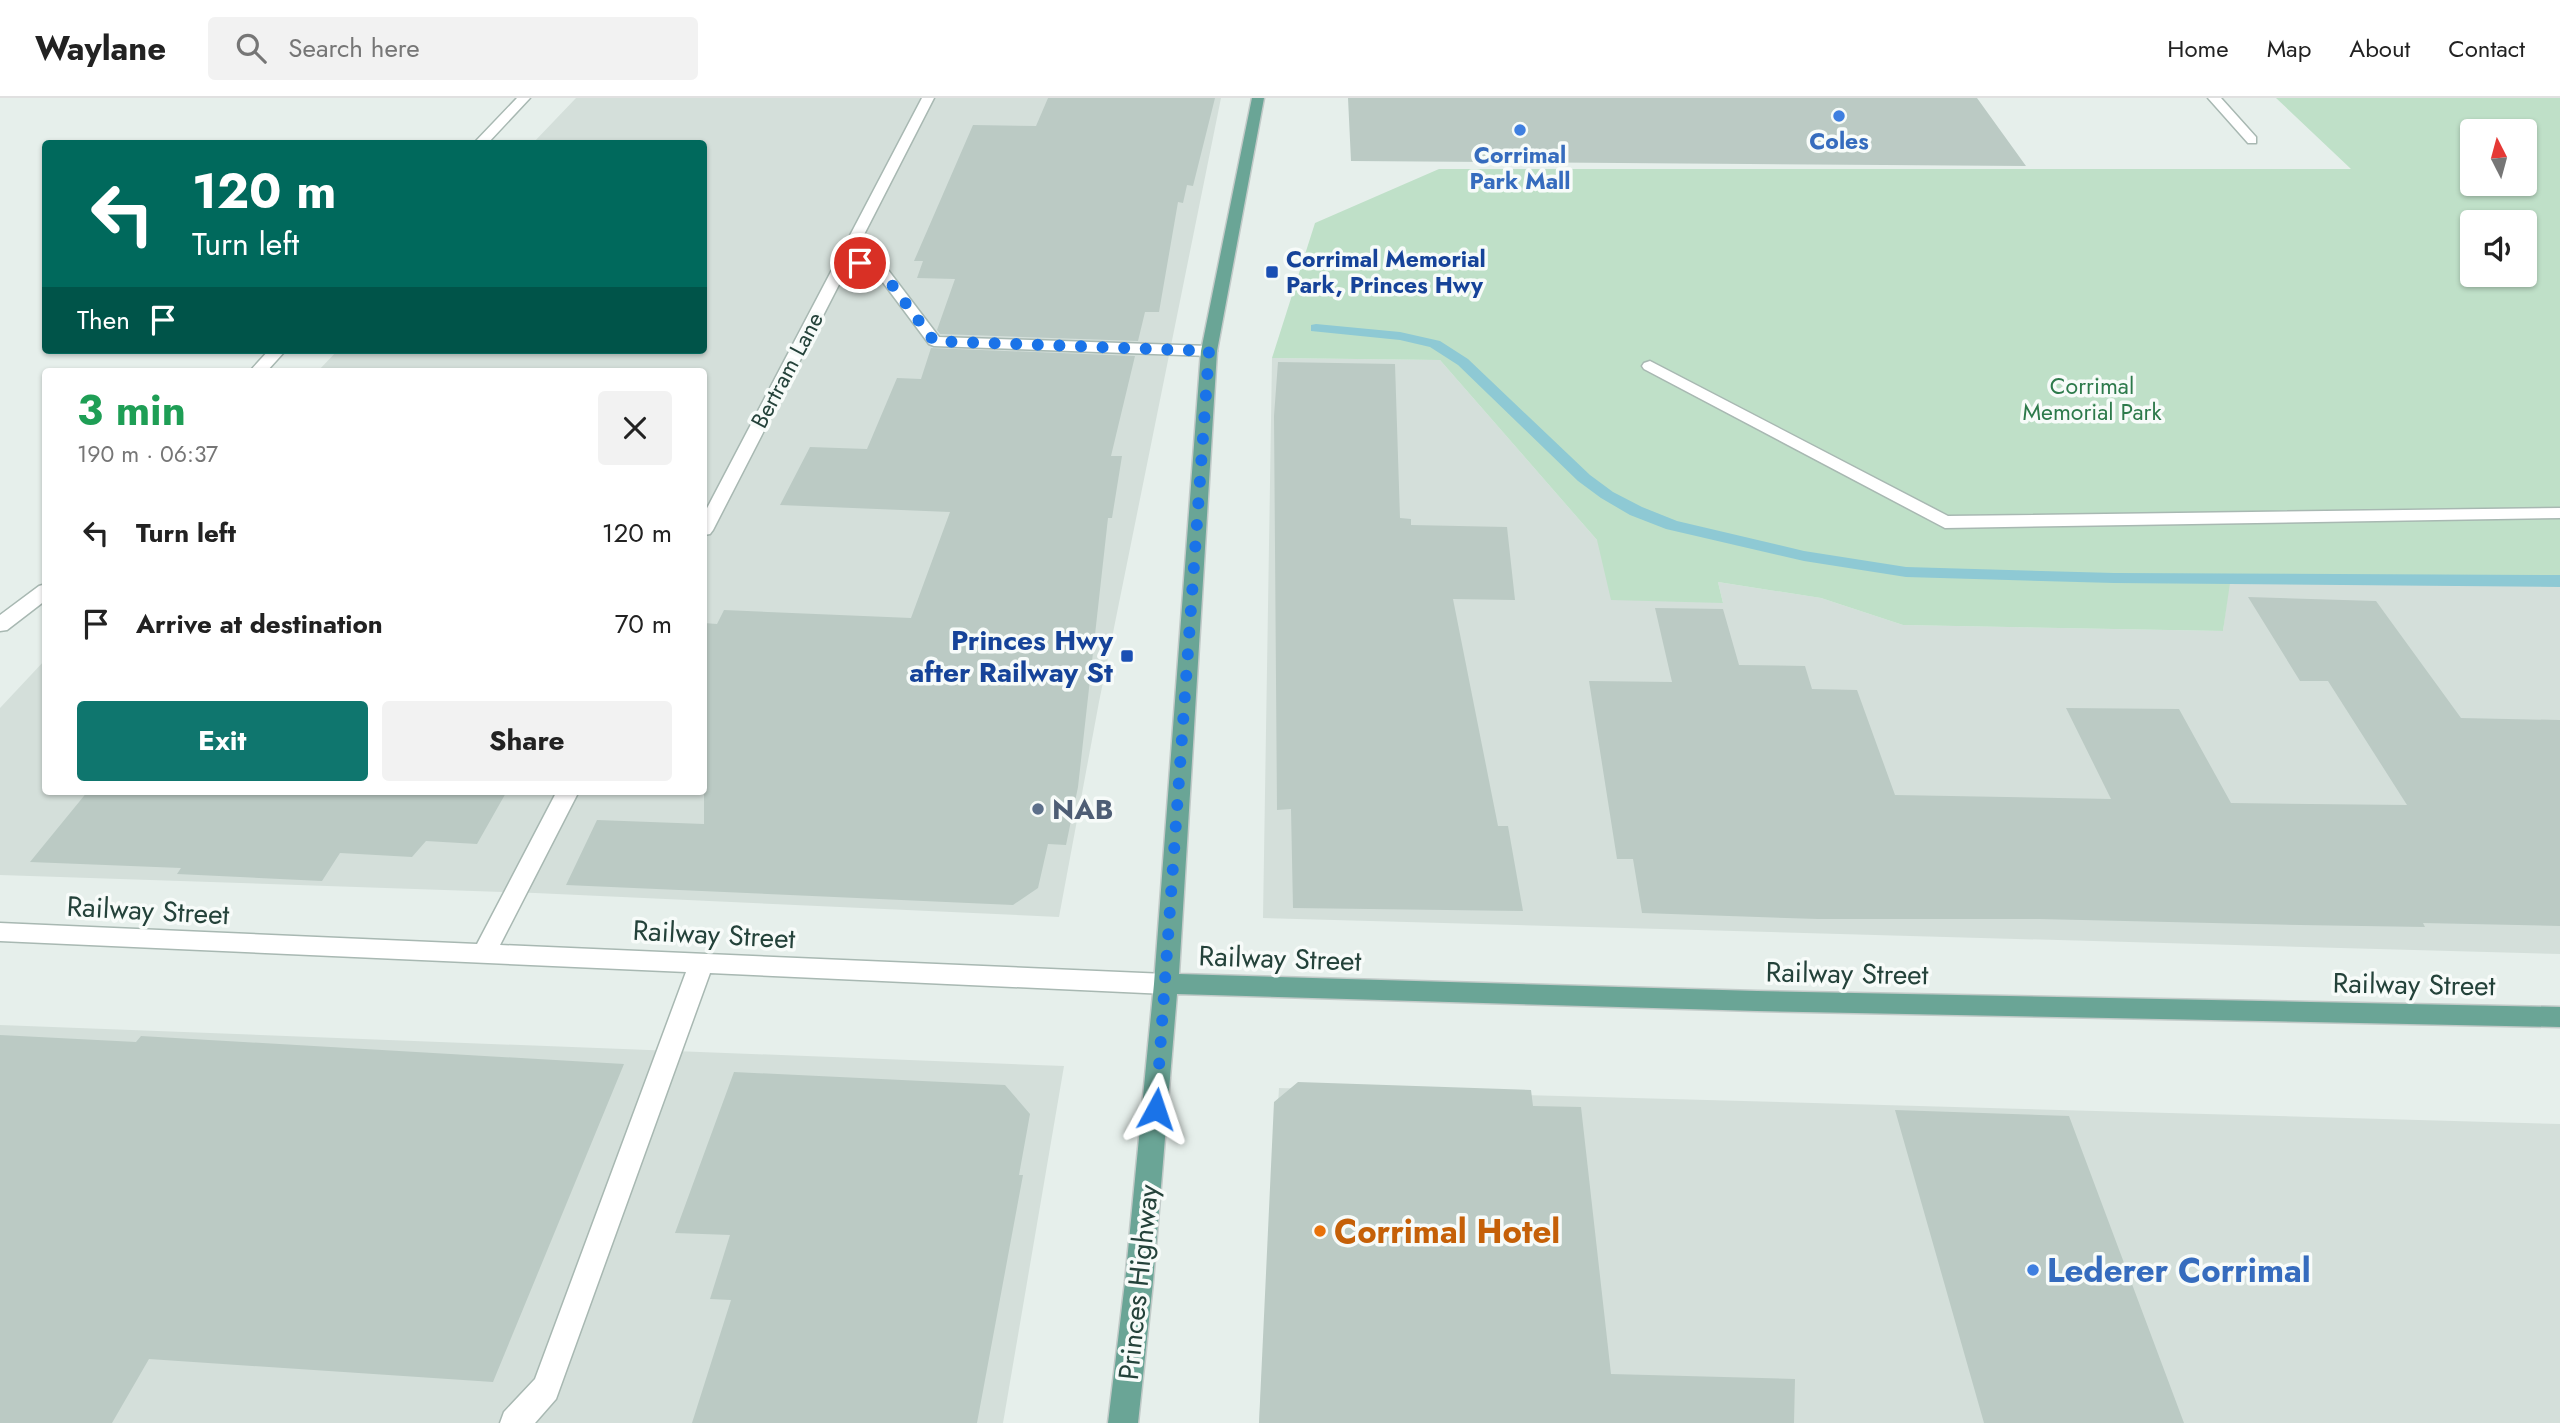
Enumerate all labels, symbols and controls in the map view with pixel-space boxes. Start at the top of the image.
search box [208,17,698,80]
text: Waylane [35,25,166,72]
icon: search [232,29,270,67]
text: Search here [288,29,420,67]
text: Home [2167,31,2229,66]
text: Map [2267,31,2311,66]
text: About [2349,31,2410,66]
text: Contact [2448,31,2525,66]
marker: Coles [1831,108,1847,124]
north arrow [2460,119,2538,196]
map controls [2460,119,2537,287]
marker: Corrimal Park Mall [1512,122,1528,138]
place label: Coles [1809,124,1869,158]
place label: Corrimal Park Mall [1470,138,1570,198]
text: 120 m [192,156,336,226]
icon: left [77,168,168,259]
button: sound [2460,210,2537,287]
text: Turn left [192,221,299,267]
pin [830,233,890,293]
place label: Corrimal Memorial Park, Princes Hwy [1286,242,1486,302]
icon: arrive [841,244,879,282]
marker: Corrimal Memorial Park, Princes Hwy [1264,264,1280,280]
text: Then [77,301,130,339]
icon: arrive [144,301,182,339]
street label: Bertram Lane [742,306,832,434]
park label: Corrimal Memorial Park [2022,369,2162,429]
text: 3 min [77,380,186,441]
button: close [598,391,672,465]
text: 190 m · 06:37 [77,437,218,471]
icon: left [77,514,115,552]
text: Turn left [136,514,236,552]
text: 120 m [602,514,672,552]
icon: arrive [77,605,115,643]
text: Arrive at destination [136,605,383,643]
text: 70 m [615,605,672,643]
place label: Princes Hwy after Railway St [909,620,1113,693]
marker: Princes Hwy after Railway St [1119,648,1135,664]
button: Exit [77,701,368,781]
button: Share [382,701,672,781]
place label: NAB [1052,789,1113,830]
marker: NAB [1030,801,1046,817]
street label: Railway Street [66,886,231,935]
street label: Railway Street [632,910,797,959]
street label: Railway Street [1198,935,1362,982]
street label: Railway Street [1765,952,1929,995]
street label: Railway Street [2332,963,2496,1006]
position arrow [1119,1072,1193,1146]
street label: Princes Highway [1108,1182,1169,1382]
place label: Corrimal Hotel [1334,1208,1560,1255]
marker: Corrimal Hotel [1312,1223,1328,1239]
place label: Lederer Corrimal [2047,1247,2311,1294]
marker: Lederer Corrimal [2025,1262,2041,1278]

